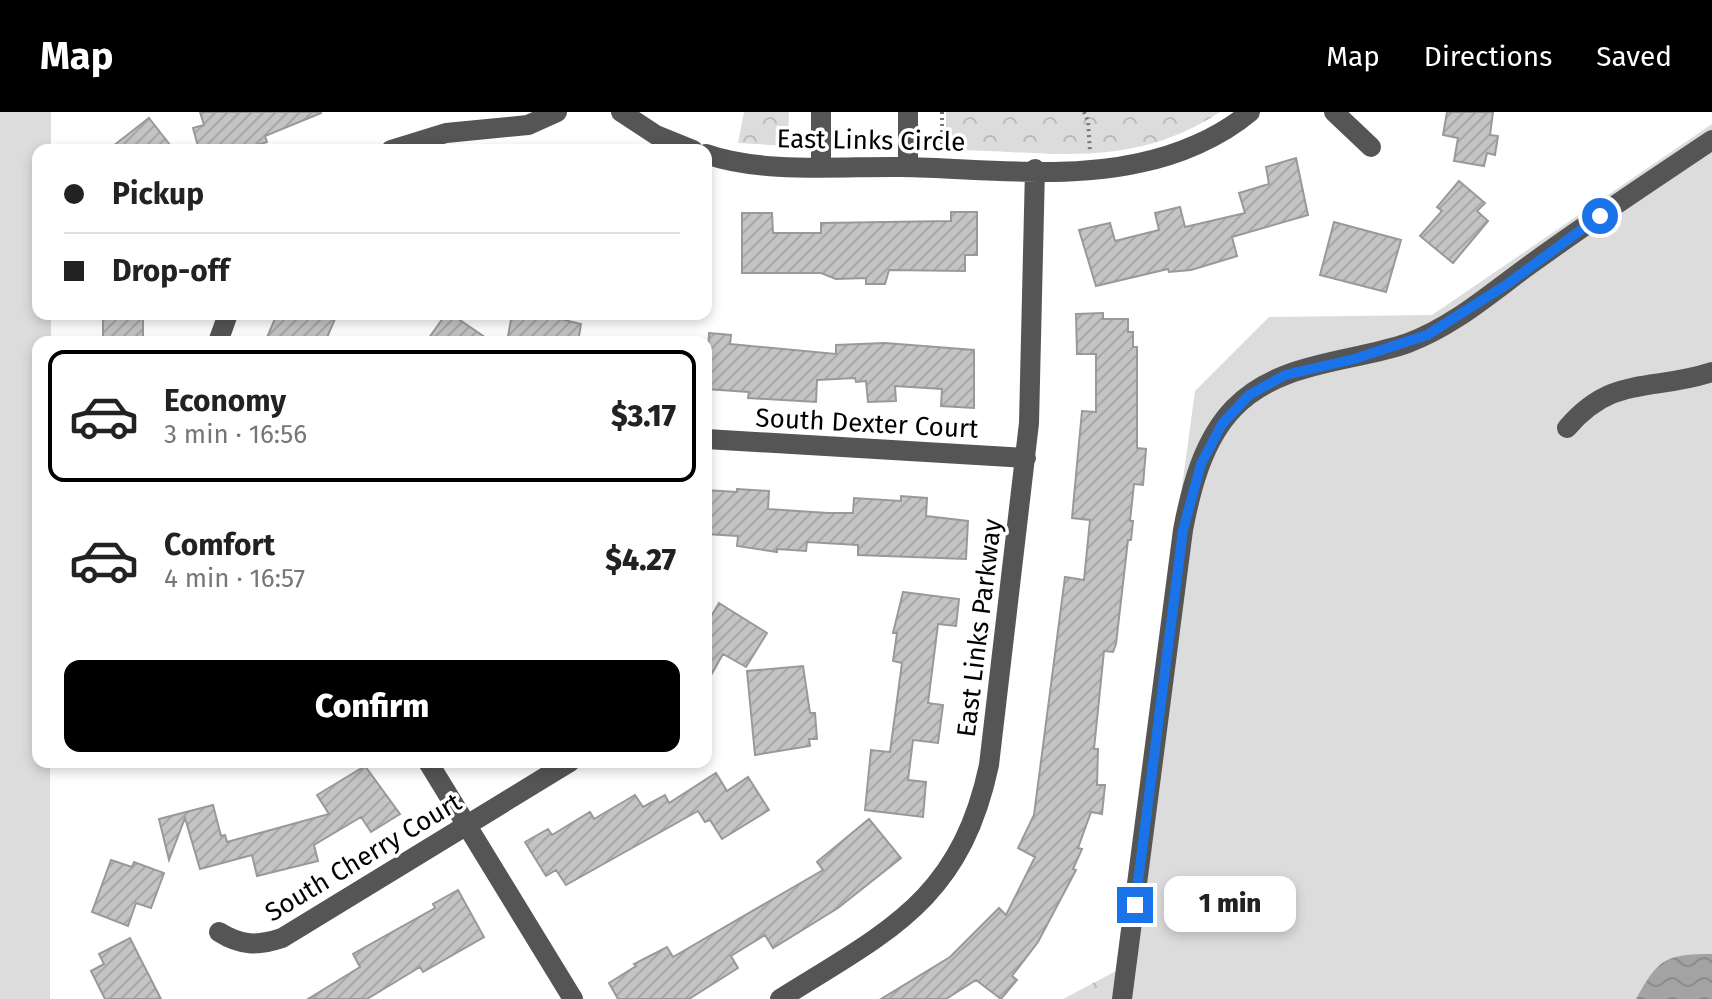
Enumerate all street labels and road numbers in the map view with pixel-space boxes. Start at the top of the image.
street label: East Links Circle [776,123,966,158]
street label: South Dexter Court [755,402,980,445]
street label: East Links Parkway [951,517,1008,739]
street label: South Cherry Court [260,786,467,928]

